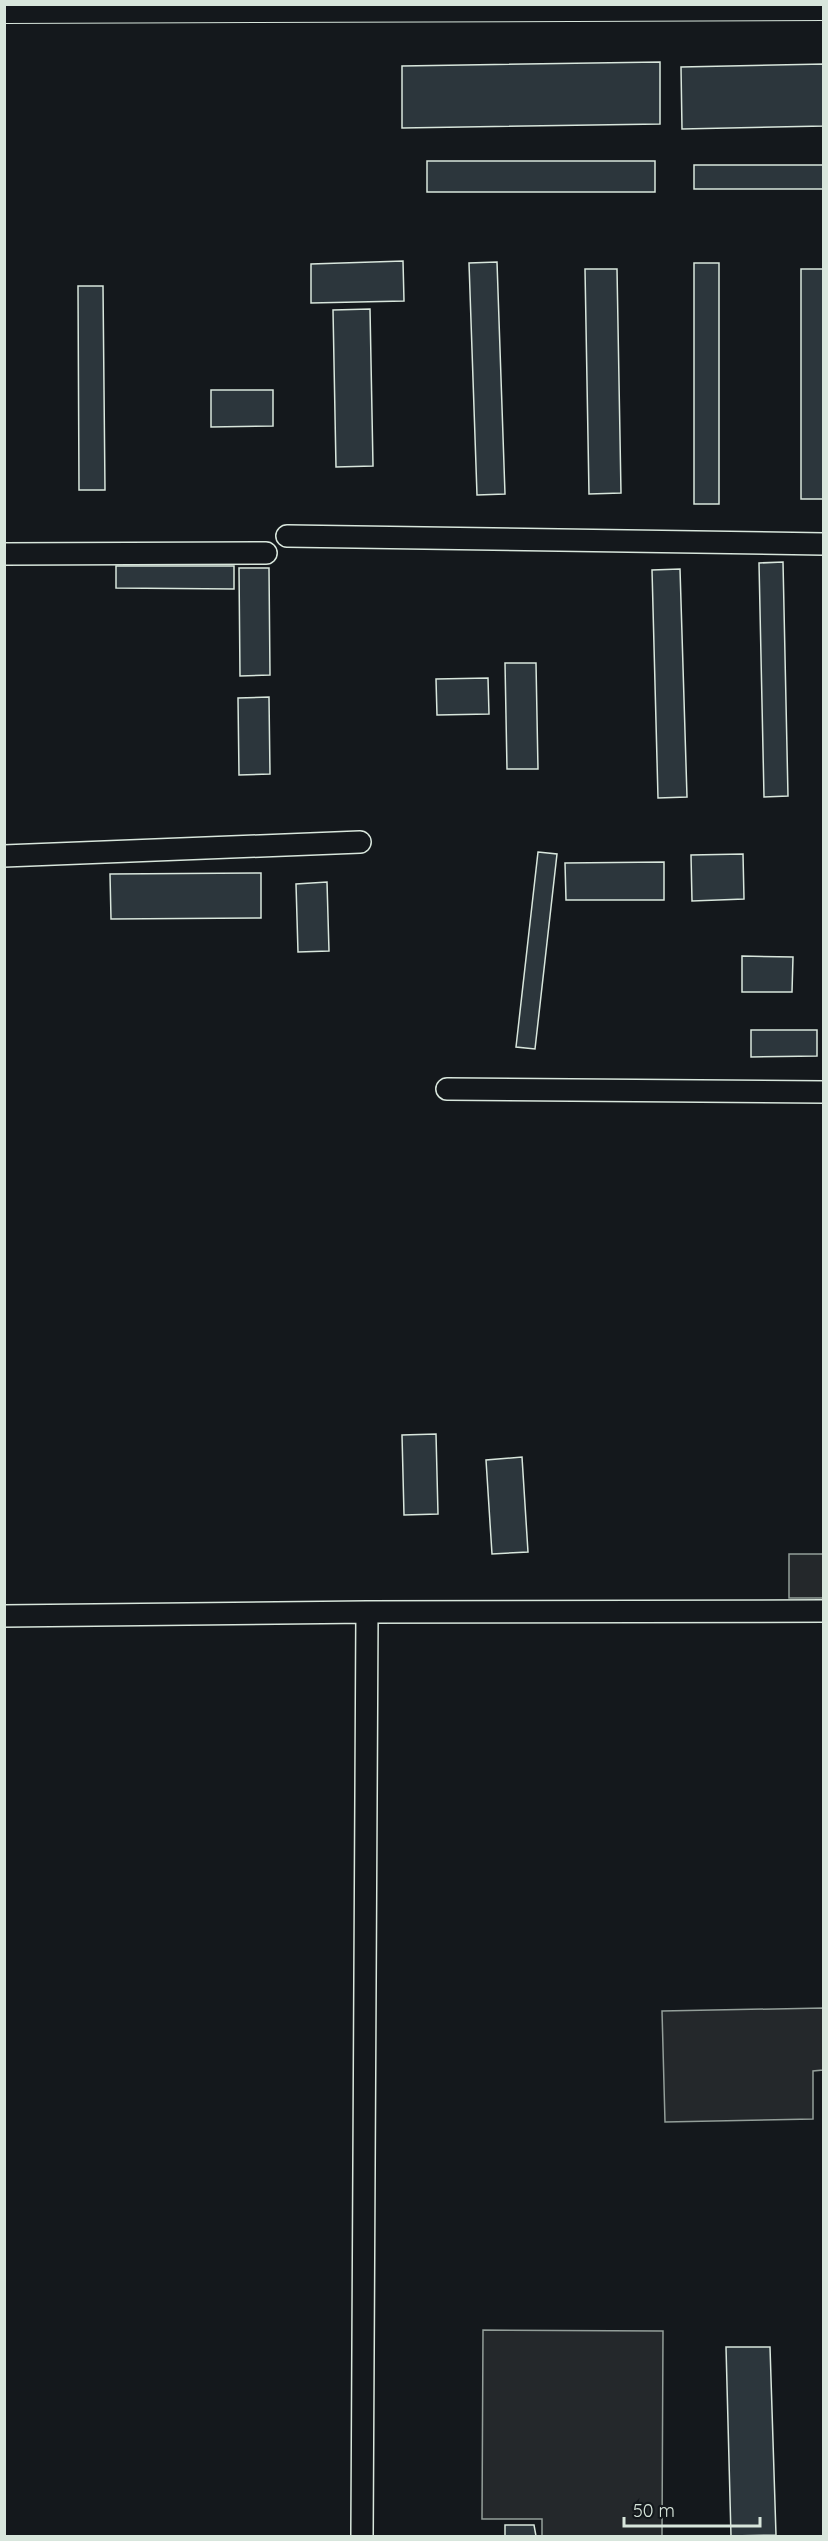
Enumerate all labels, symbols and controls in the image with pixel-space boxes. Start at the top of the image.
scale bar [624,2490,760,2528]
text: 50 m [633,2499,675,2522]

